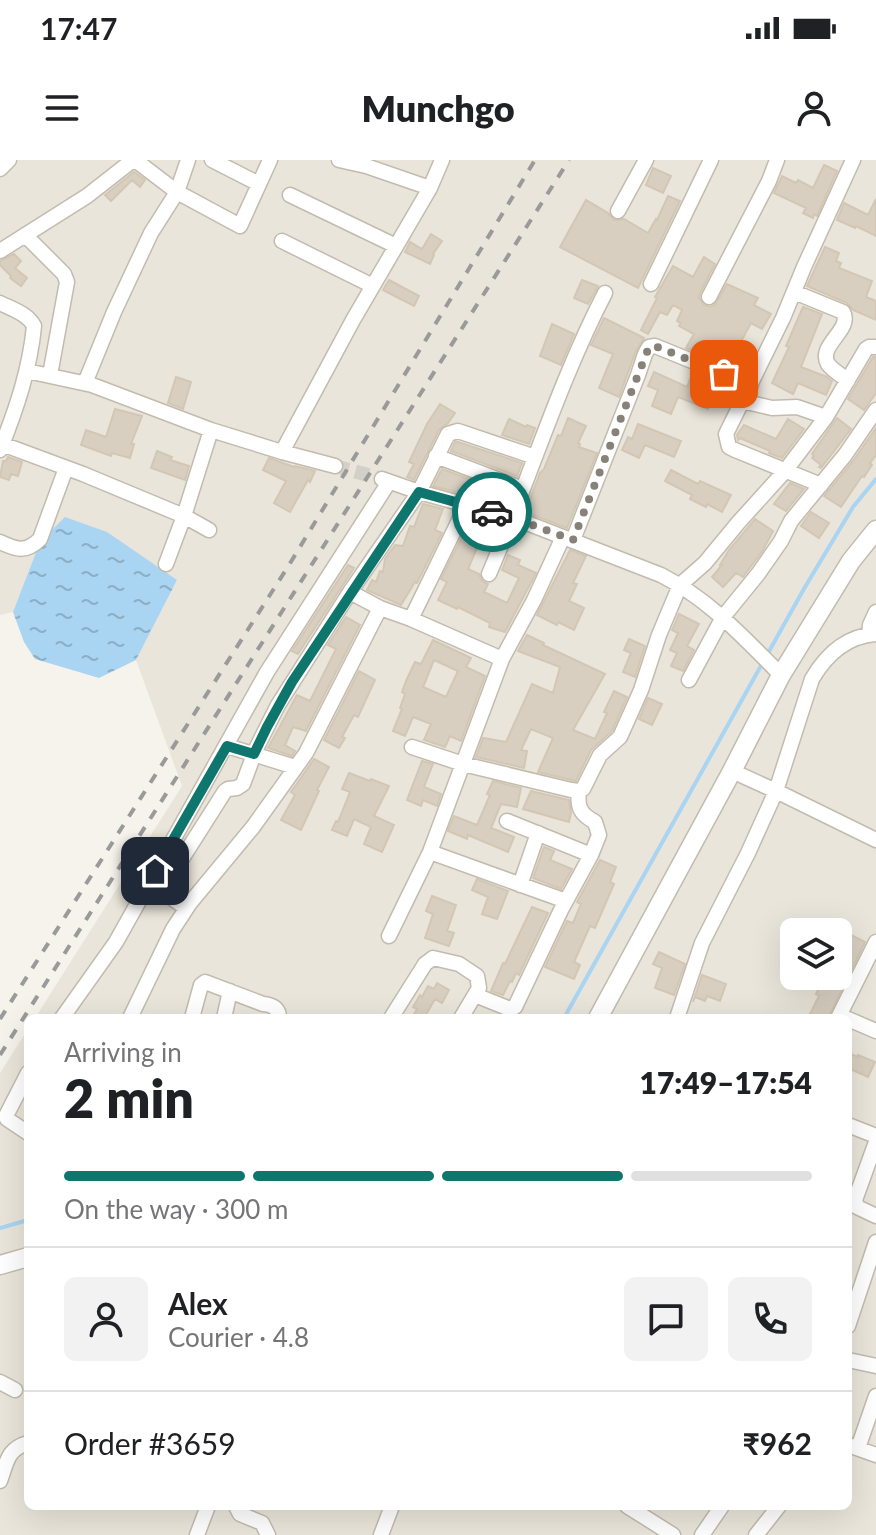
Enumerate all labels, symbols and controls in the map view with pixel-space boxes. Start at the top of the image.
text: 17:47 [40,10,117,46]
icon: menu [40,86,84,130]
text: Munchgo [361,86,515,130]
icon: person [792,86,836,130]
pin [690,340,758,408]
icon: bag [702,352,746,396]
courier [452,472,532,552]
icon: car [470,490,514,534]
pin [121,837,189,905]
icon: home [133,849,177,893]
map controls [780,918,852,990]
button: layers [780,918,852,990]
text: Arriving in [64,1036,182,1068]
text: 17:49–17:54 [639,1064,812,1100]
text: 2 min [64,1067,194,1129]
text: On the way · 300 m [64,1193,288,1225]
button: person [64,1277,148,1361]
button: chat [624,1277,708,1361]
button: phone [728,1277,812,1361]
text: Alex [168,1285,228,1321]
text: Courier · 4.8 [168,1321,309,1353]
text: Order #3659 [64,1425,236,1461]
text: ₹962 [742,1425,812,1461]

